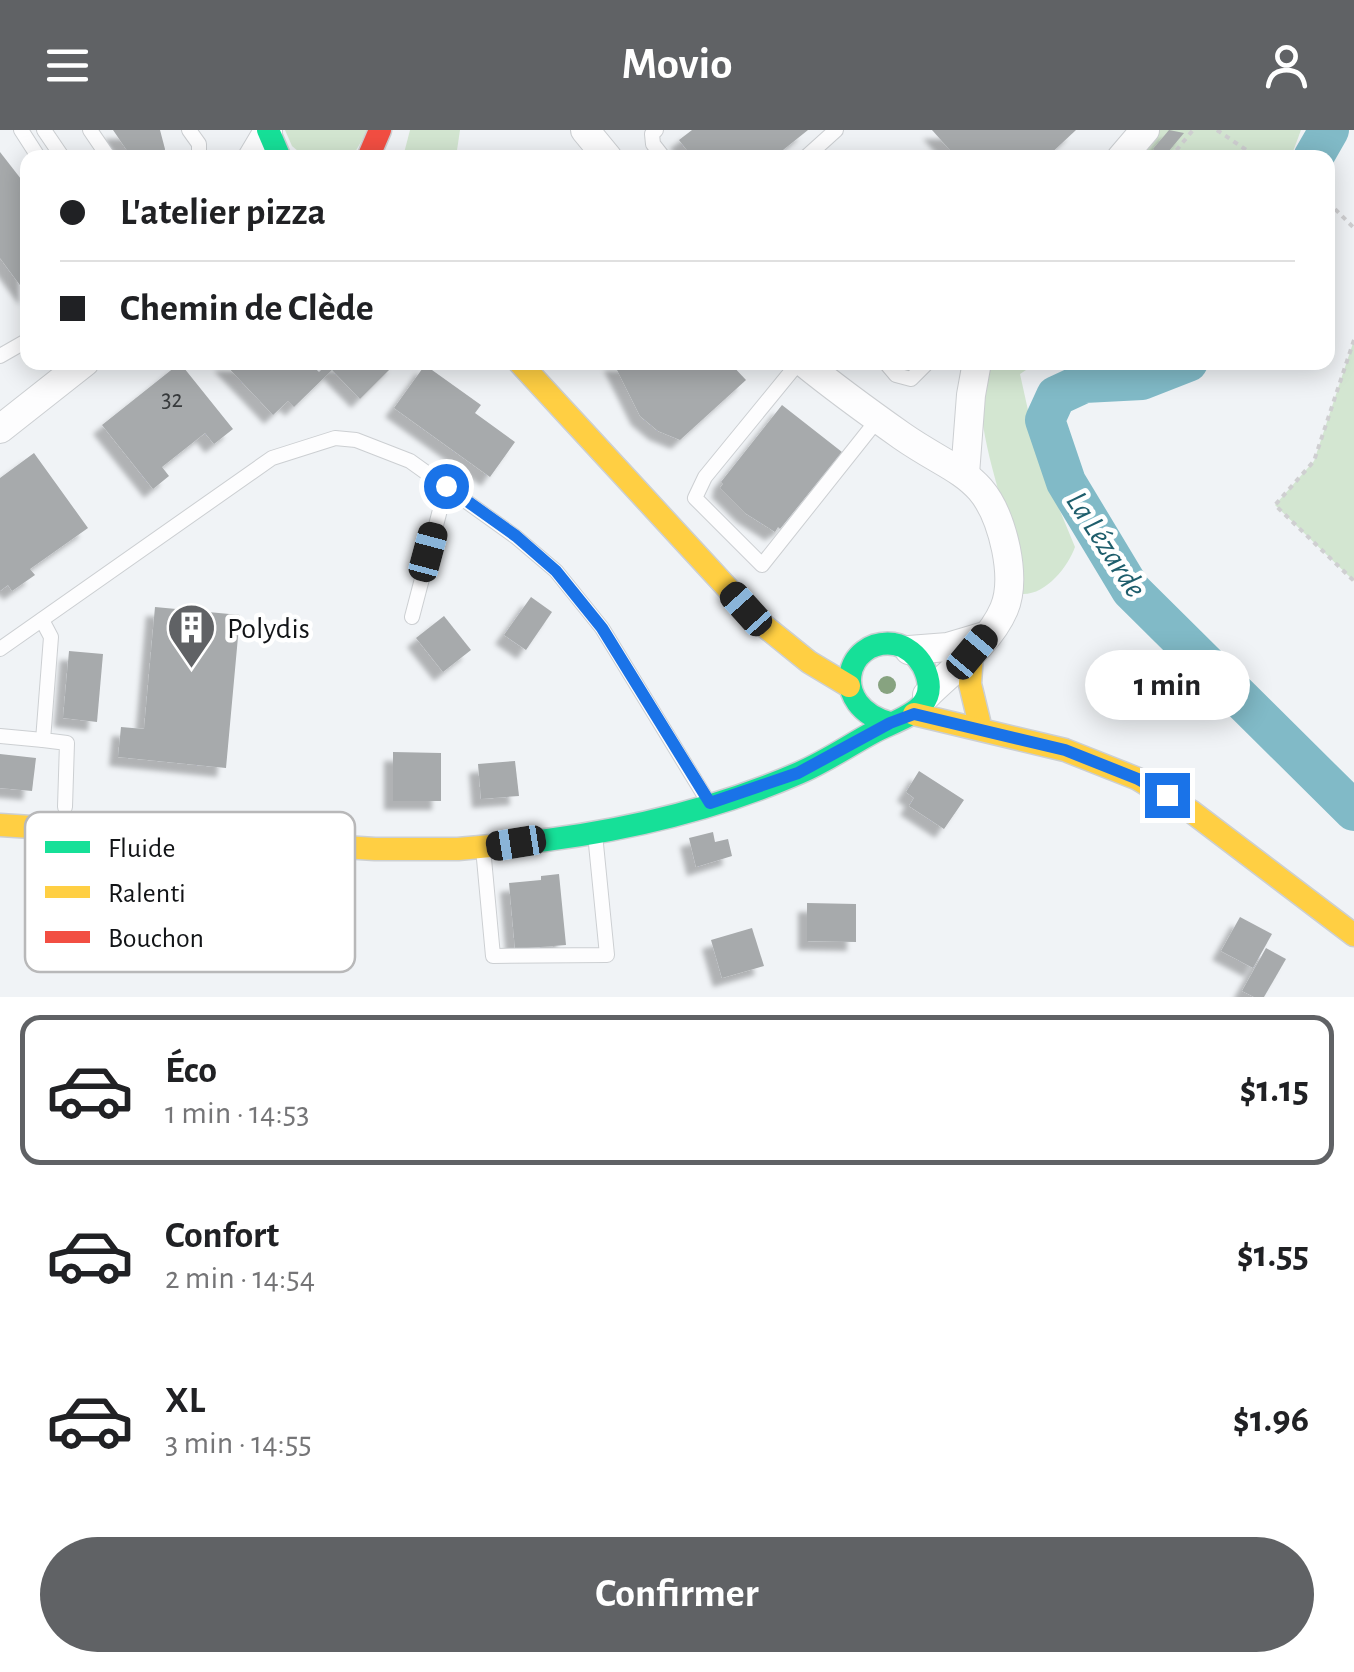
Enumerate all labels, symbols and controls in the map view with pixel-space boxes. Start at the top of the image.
icon: menu [40,38,95,93]
icon: person [1259,38,1314,93]
text: Movio [622,42,732,87]
text: L'atelier pizza [120,194,326,232]
text: Chemin de Clède [120,290,374,328]
house number: 32 [161,387,183,412]
route start [424,464,469,509]
water label: La Lézarde [1060,486,1152,603]
car [406,519,450,585]
car [715,577,777,641]
building icon: Polydis [166,602,218,670]
place label: Polydis [227,614,310,644]
car [941,619,1003,685]
callout: 1 min [1084,650,1250,720]
text: 1 min [1134,669,1201,701]
route end [1145,773,1190,818]
legend [25,812,355,972]
car [484,823,548,863]
text: Fluide [108,835,176,863]
text: Ralenti [108,880,186,908]
text: Bouchon [108,925,204,953]
icon: car [45,1045,135,1135]
text: Éco [165,1052,217,1090]
text: $1.15 [1239,1071,1309,1109]
text: 1 min · 14:53 [165,1097,309,1129]
icon: car [45,1210,135,1300]
text: Confort [165,1217,279,1255]
text: $1.55 [1237,1236,1309,1274]
text: 2 min · 14:54 [165,1262,315,1294]
icon: car [45,1375,135,1465]
text: XL [165,1382,205,1420]
text: $1.96 [1233,1401,1309,1439]
text: 3 min · 14:55 [165,1427,312,1459]
button: Confirmer [40,1537,1314,1652]

